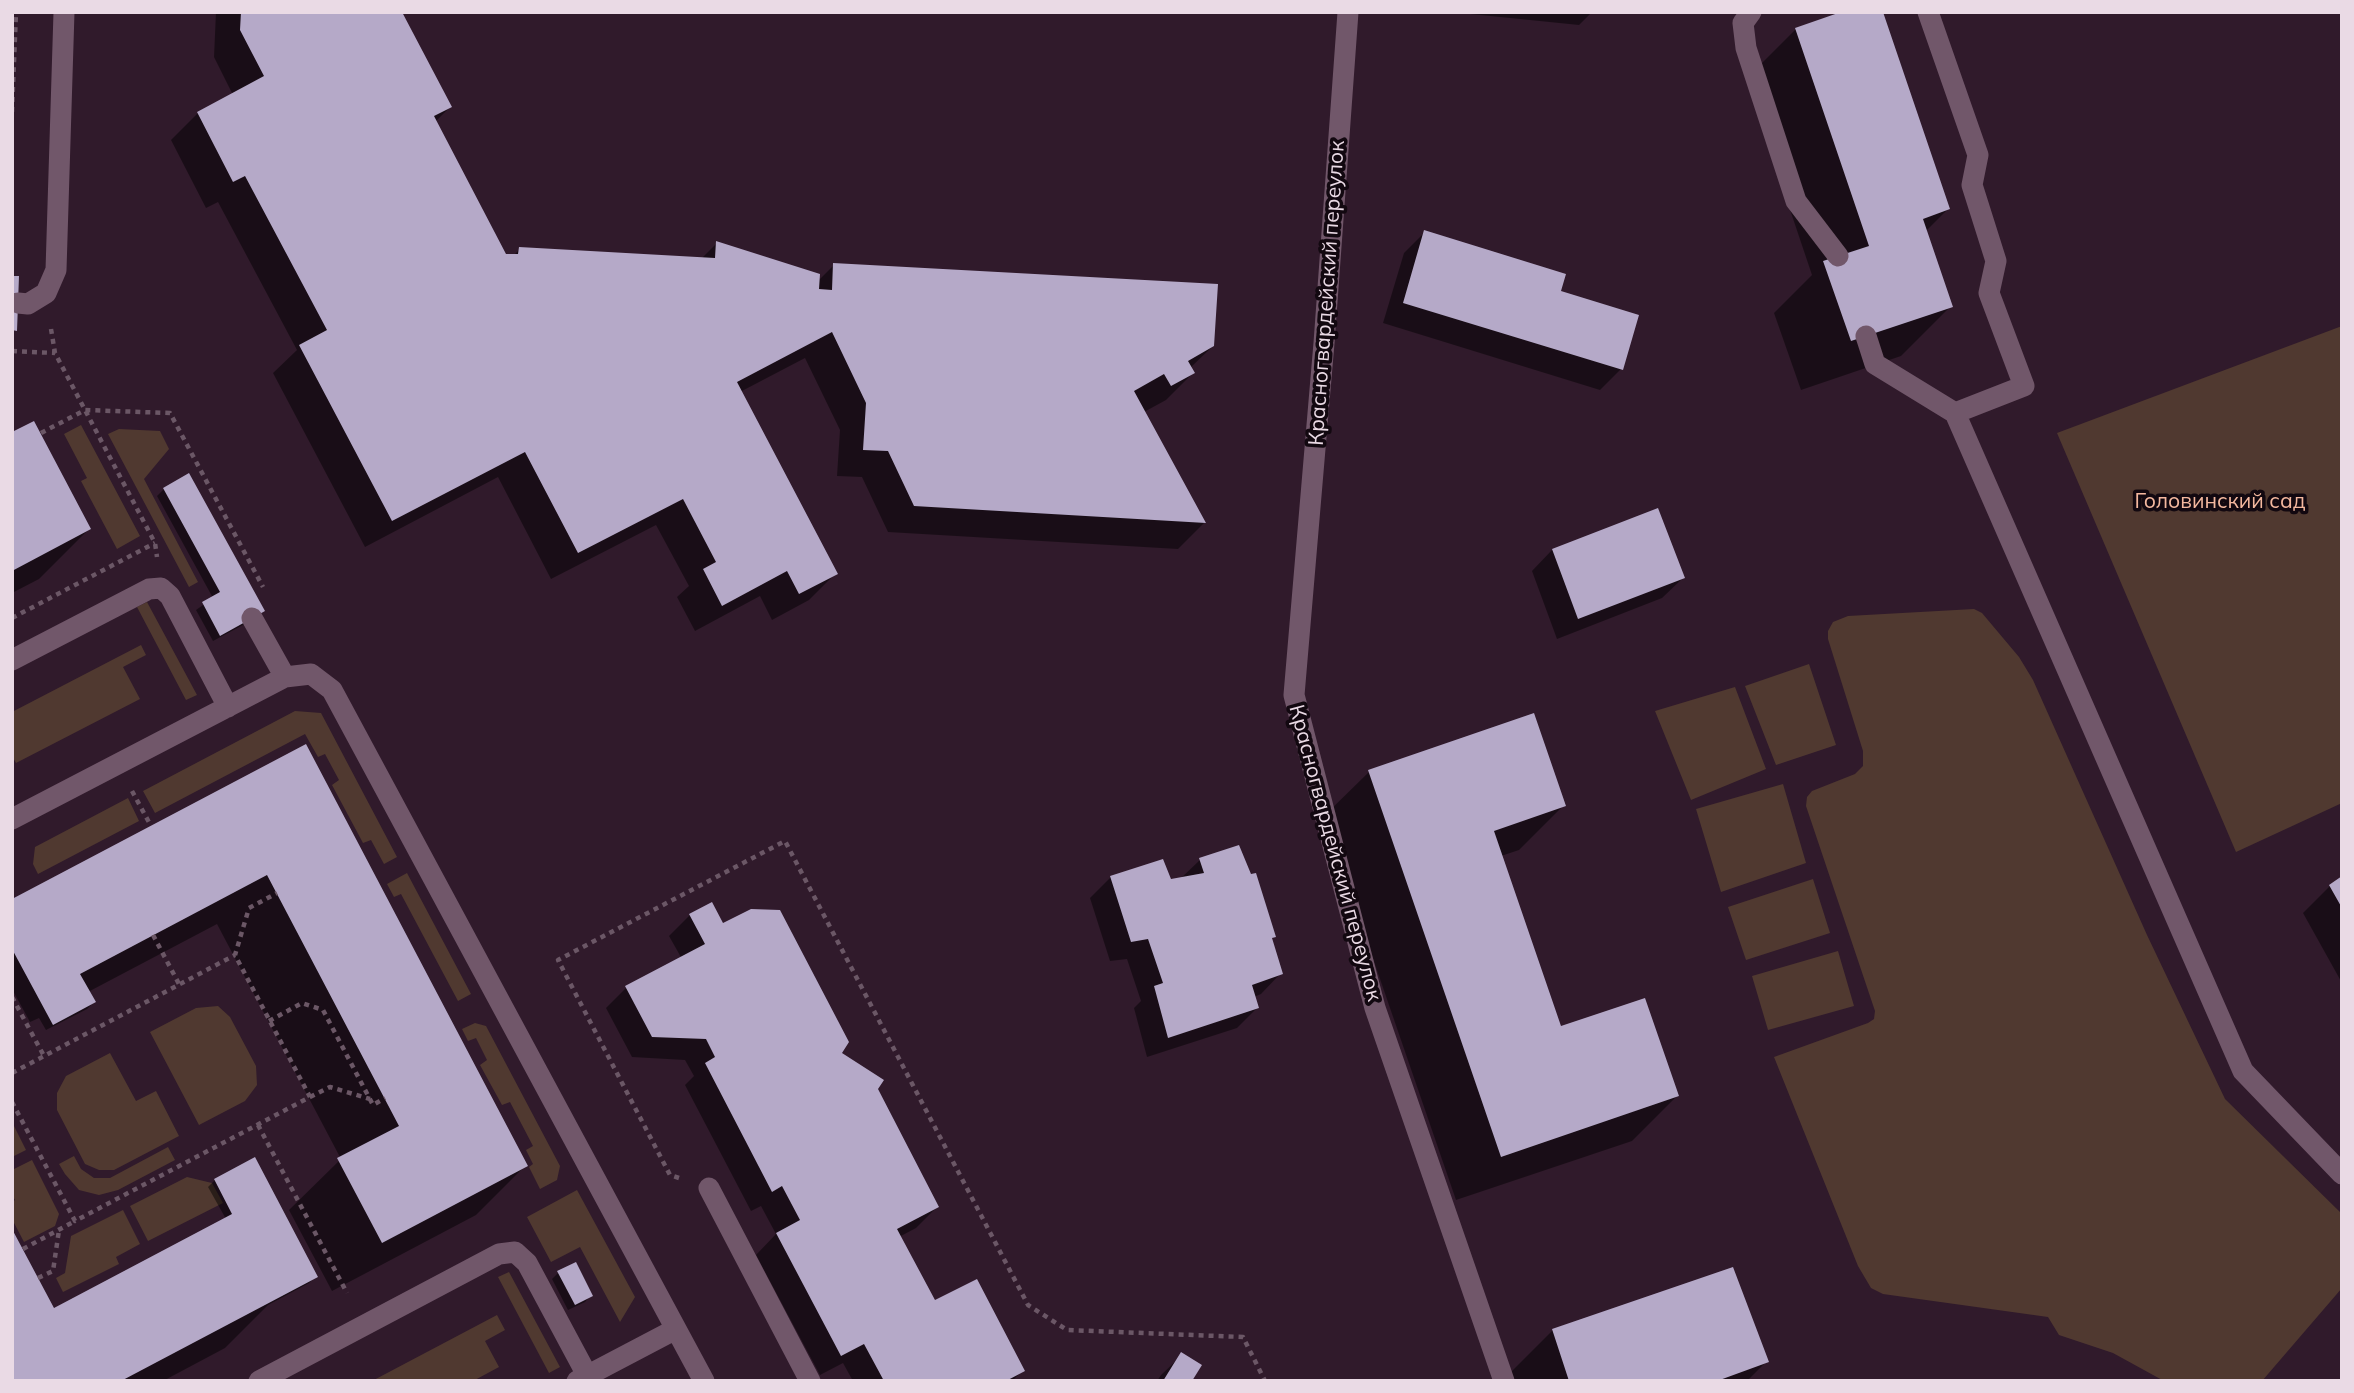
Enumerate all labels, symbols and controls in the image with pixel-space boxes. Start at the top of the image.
street label: Красногвардейский переулок [1304,140,1350,446]
park label: Головинский сад [2134,489,2306,515]
street label: Красногвардейский переулок [1283,702,1387,1004]

